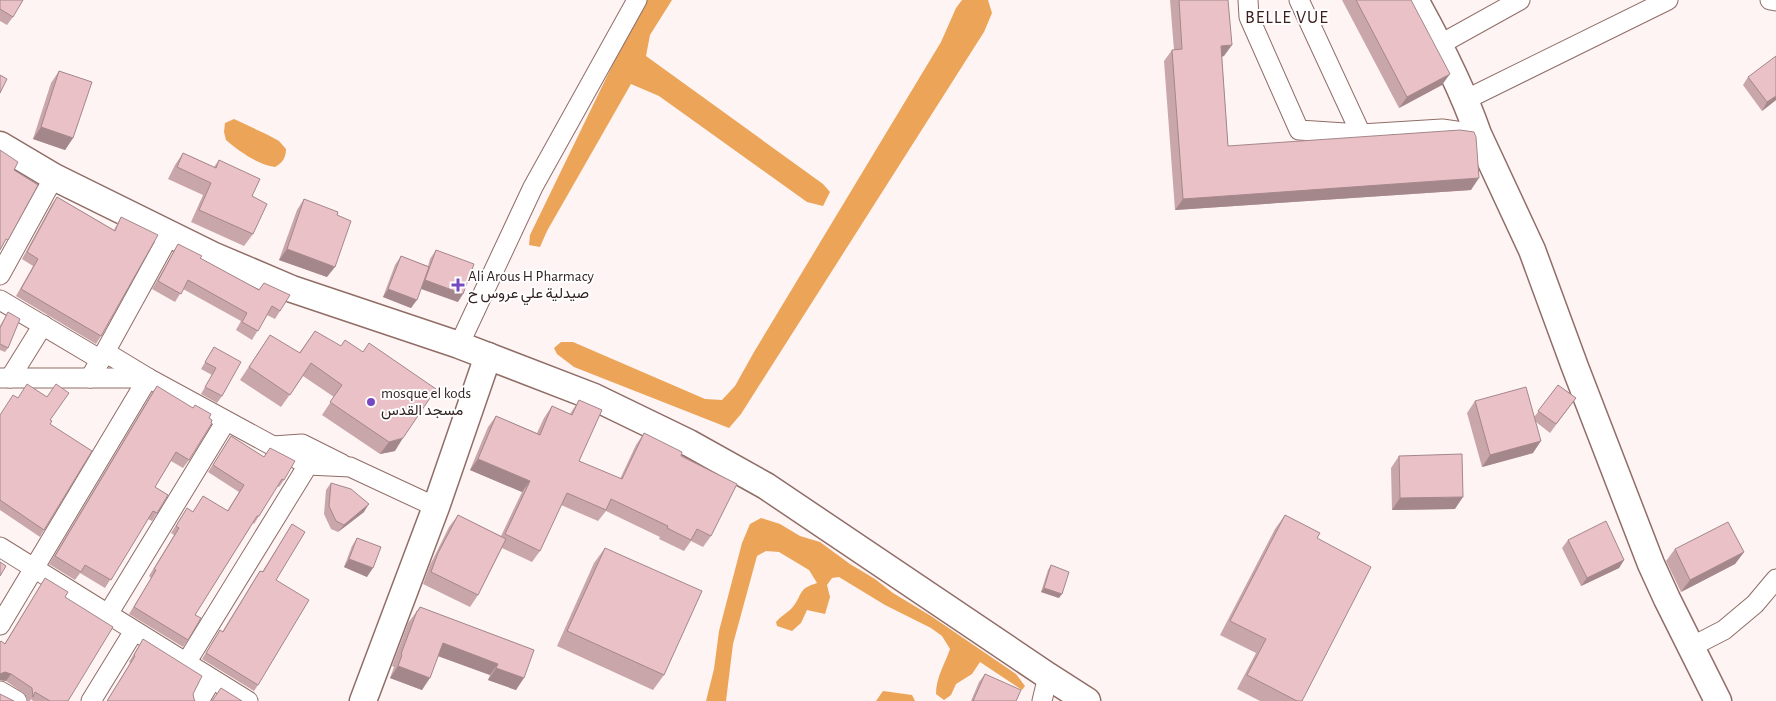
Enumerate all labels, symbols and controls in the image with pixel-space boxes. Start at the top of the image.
district label: BELLE VUE [1245,9,1329,27]
place label: Ali Arous H Pharmacy صيدلية علي عروس ح [468,269,595,306]
marker: Ali Arous H Pharmacy صيدلية علي عروس ح [452,279,464,291]
place label: mosque el kods مسجد القدس [381,386,471,420]
marker: mosque el kods مسجد القدس [365,396,377,408]

